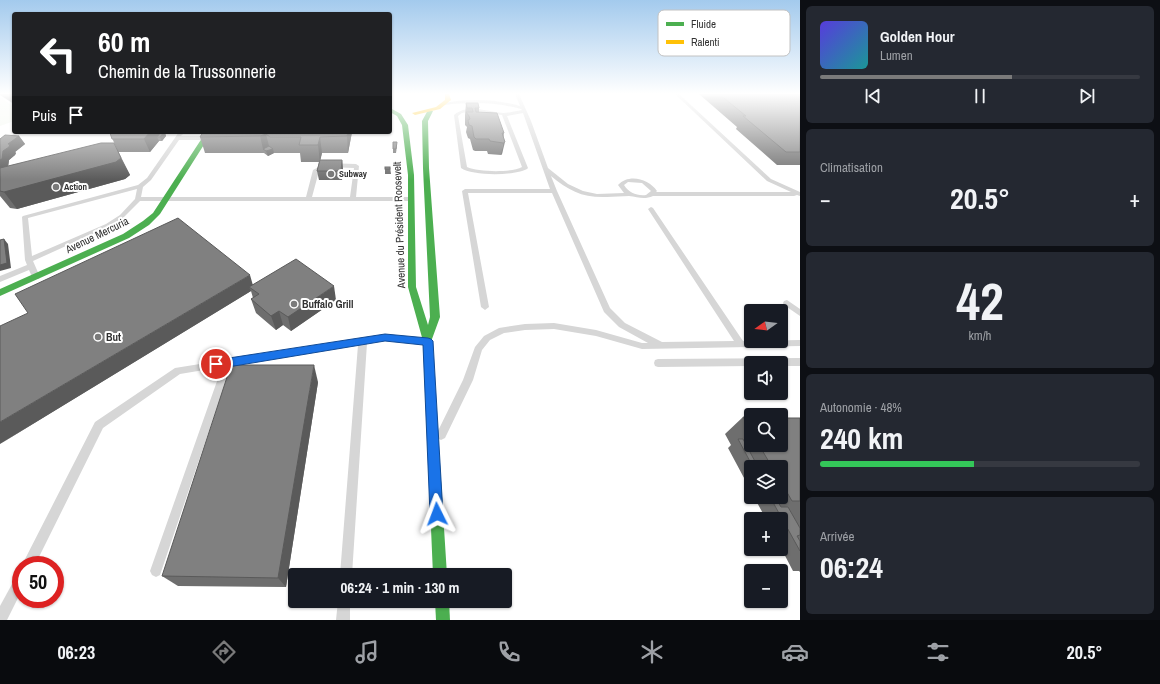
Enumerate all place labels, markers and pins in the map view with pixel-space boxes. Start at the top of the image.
place label: Subway [339,168,368,180]
marker: Subway [326,169,336,179]
place label: Action [64,181,87,193]
marker: Action [51,182,61,192]
place label: Buffalo Grill [302,297,354,311]
marker: Buffalo Grill [289,299,299,309]
place label: But [106,330,121,344]
marker: But [93,332,103,342]
pin [199,347,233,381]

